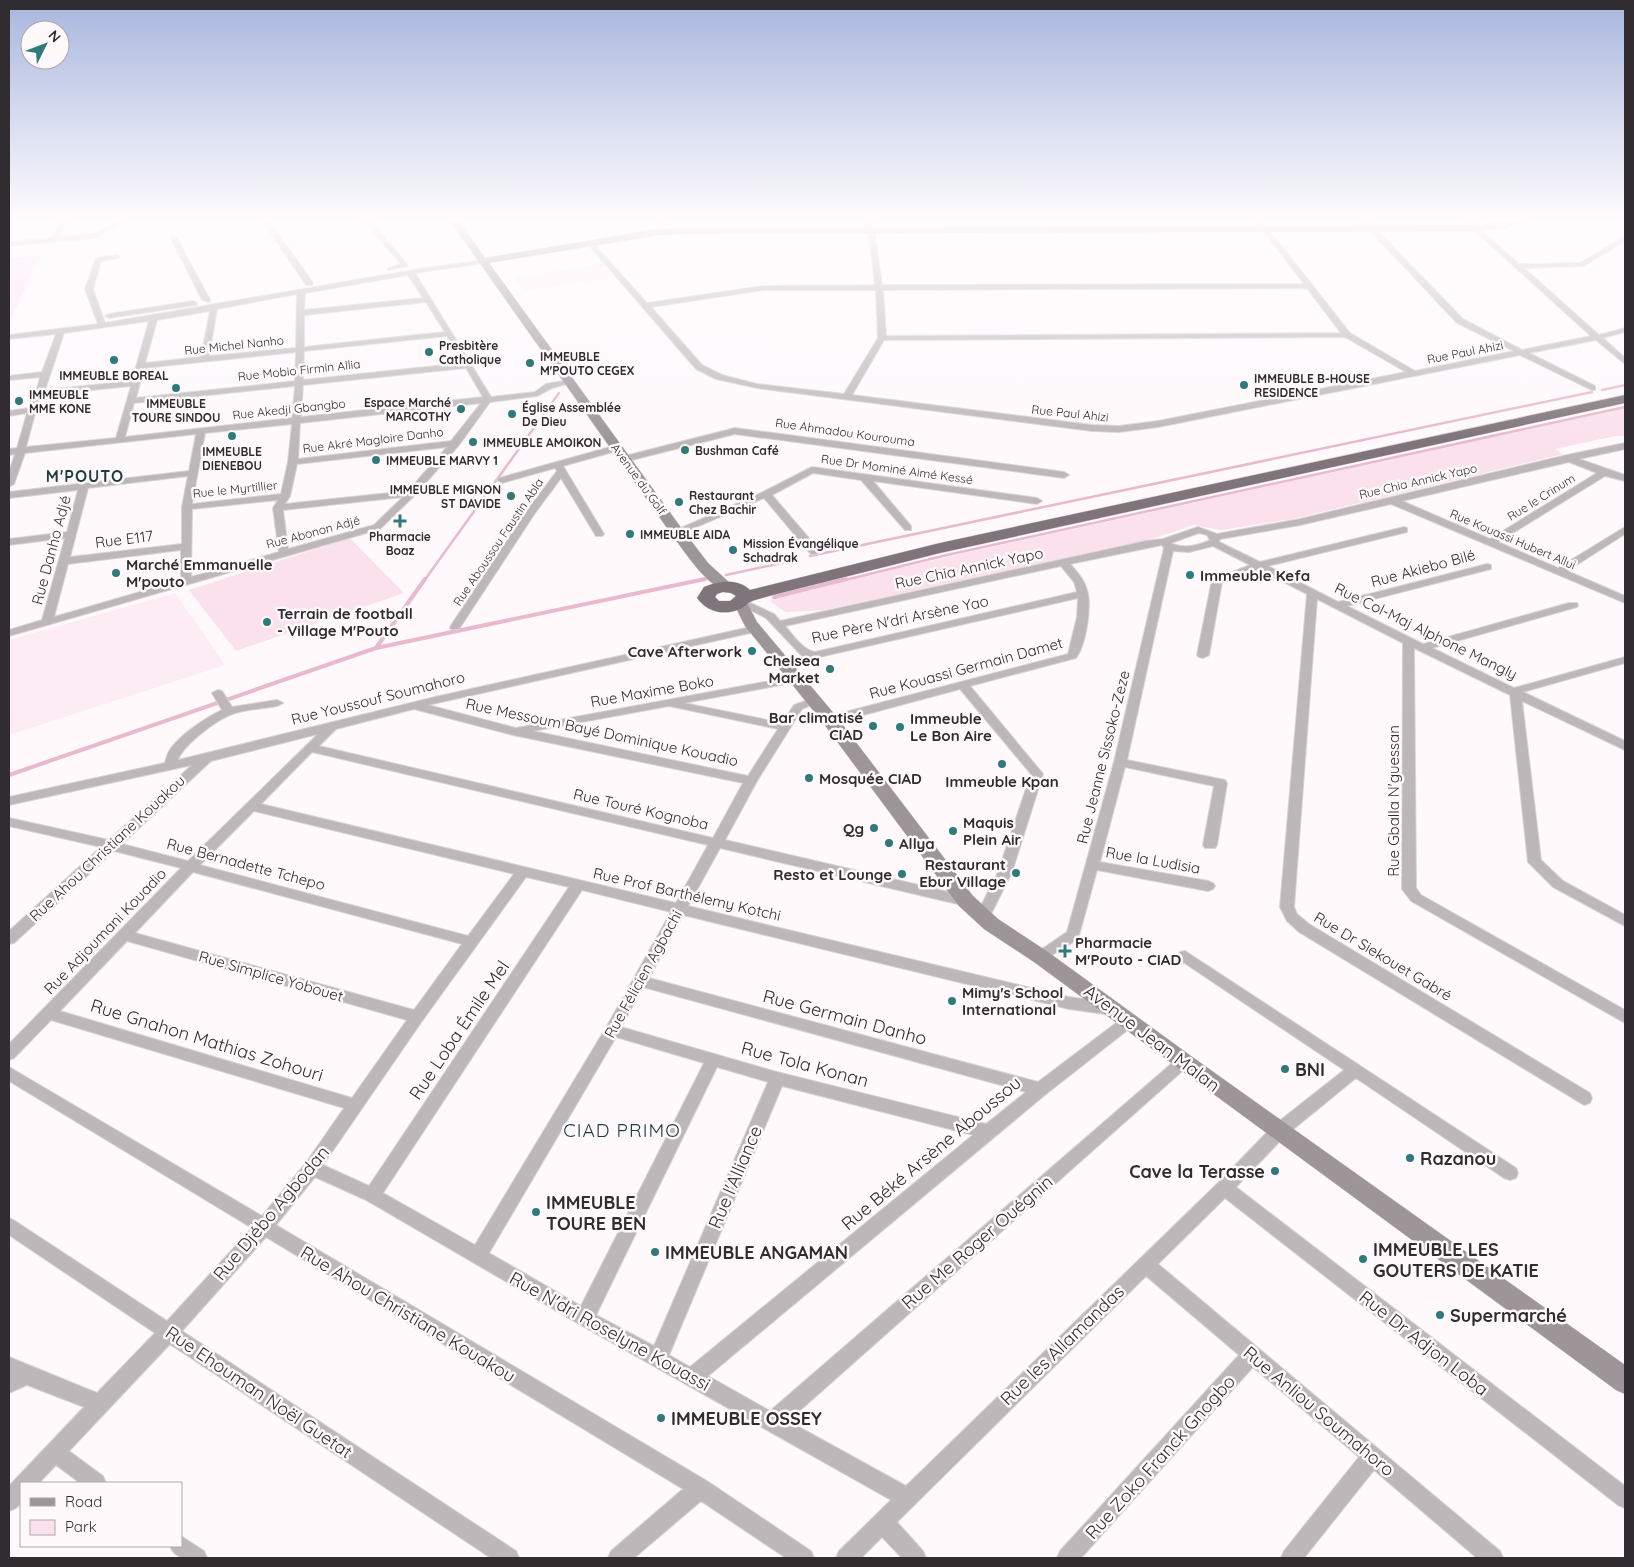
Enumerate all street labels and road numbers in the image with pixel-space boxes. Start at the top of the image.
street label: Rue Michel Nanho [183,332,285,358]
street label: Rue Paul Ahizi [1426,337,1504,367]
street label: Rue Mobio Firmin Allia [237,356,361,384]
street label: Rue Akedji Gbangbo [232,396,346,422]
street label: Rue Paul Ahizi [1031,401,1109,425]
street label: Rue Ahmadou Kourouma [774,415,916,449]
street label: Rue Akré Magloire Danho [302,424,444,456]
street label: Avenue du Golf [608,440,670,518]
street label: Rue Dr Mominé Aimé Kessé [820,451,974,487]
street label: Rue Chia Annick Yapo [1357,460,1479,502]
street label: Rue le Crinum [1504,470,1578,524]
street label: Rue Aboussou Faustin Abla [450,475,546,609]
street label: Rue le Myrtillier [192,477,278,501]
street label: Rue Danho Adjé [27,493,75,607]
street label: Rue Kouassi Hubert Allui [1448,506,1578,572]
street label: Rue Abonon Adjé [264,512,362,552]
street label: Rue E117 [94,526,154,552]
street label: Rue Chia Annick Yapo [893,543,1045,593]
street label: Rue Akiebo Bilé [1369,545,1477,591]
street label: Rue Col-Maj Alphone Mangly [1331,578,1521,684]
street label: Rue Père N'dri Arsène Yao [810,591,990,647]
street label: Rue Kouassi Germain Damet [867,633,1065,703]
street label: Rue Youssouf Soumahoro [289,667,467,729]
street label: Rue Jeanne Sissoko-Zeze [1072,668,1134,846]
street label: Rue Maxime Boko [589,671,715,711]
street label: Rue Messoum Bayé Dominique Kouadio [464,694,740,770]
street label: Rue Gballa N'guessan [1384,725,1403,877]
street label: Rue Ahou Christiane Kouakou [25,771,189,925]
street label: Rue Touré Kognoba [572,784,710,834]
street label: Rue Bernadette Tchepo [165,834,327,894]
street label: Rue la Ludisia [1104,842,1202,878]
street label: Rue Prof Barthélemy Kotchi [591,863,783,925]
street label: Rue Adjoumani Kouadio [40,864,170,998]
street label: Rue Félicien Agbachi [600,907,686,1041]
street label: Rue Dr Siekouet Gabré [1311,907,1455,1005]
street label: Rue Simplice Yobouet [197,946,345,1006]
street label: Rue Loba Émile Mel [404,956,514,1104]
street label: Avenue Jean Malan [1079,979,1225,1097]
street label: Rue Germain Danho [761,984,929,1050]
street label: Rue Gnahon Mathias Zohouri [88,994,326,1086]
street label: Rue Tola Konan [739,1036,871,1092]
street label: Rue Béké Arsène Aboussou [836,1071,1026,1235]
street label: Rue l'Alliance [703,1122,767,1232]
street label: Rue Djébo Agbodan [208,1141,334,1285]
street label: Rue Me Roger Ouégnin [897,1170,1057,1314]
street label: Rue Ahou Christiane Kouakou [296,1241,520,1387]
street label: Rue N'dri Roselyne Kouassi [506,1266,714,1396]
street label: Rue les Allamandas [995,1280,1129,1410]
street label: Rue Dr Adjon Loba [1355,1285,1493,1401]
street label: Rue Ehouman Noël Guetat [161,1321,357,1463]
street label: Rue Anliou Soumahoro [1239,1341,1399,1481]
street label: Rue Zoko Franck Gnogbo [1080,1370,1240,1544]

